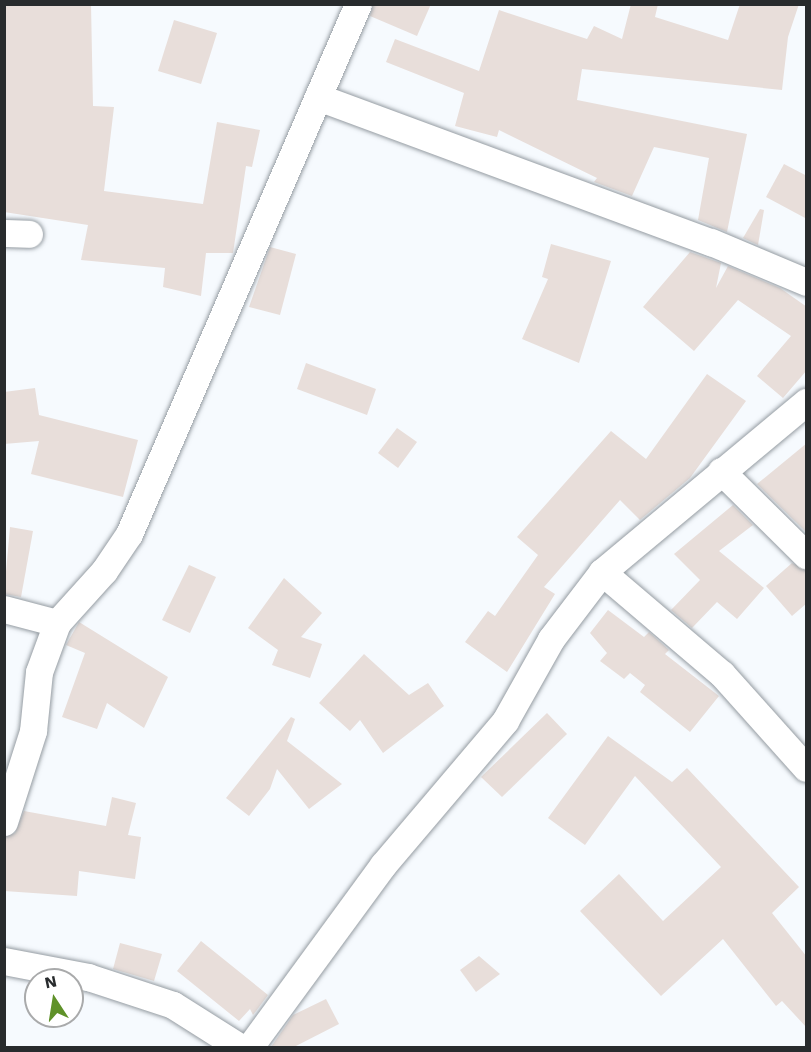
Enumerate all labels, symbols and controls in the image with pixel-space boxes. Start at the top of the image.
north arrow [24,968,84,1028]
text: N [43,971,58,992]

